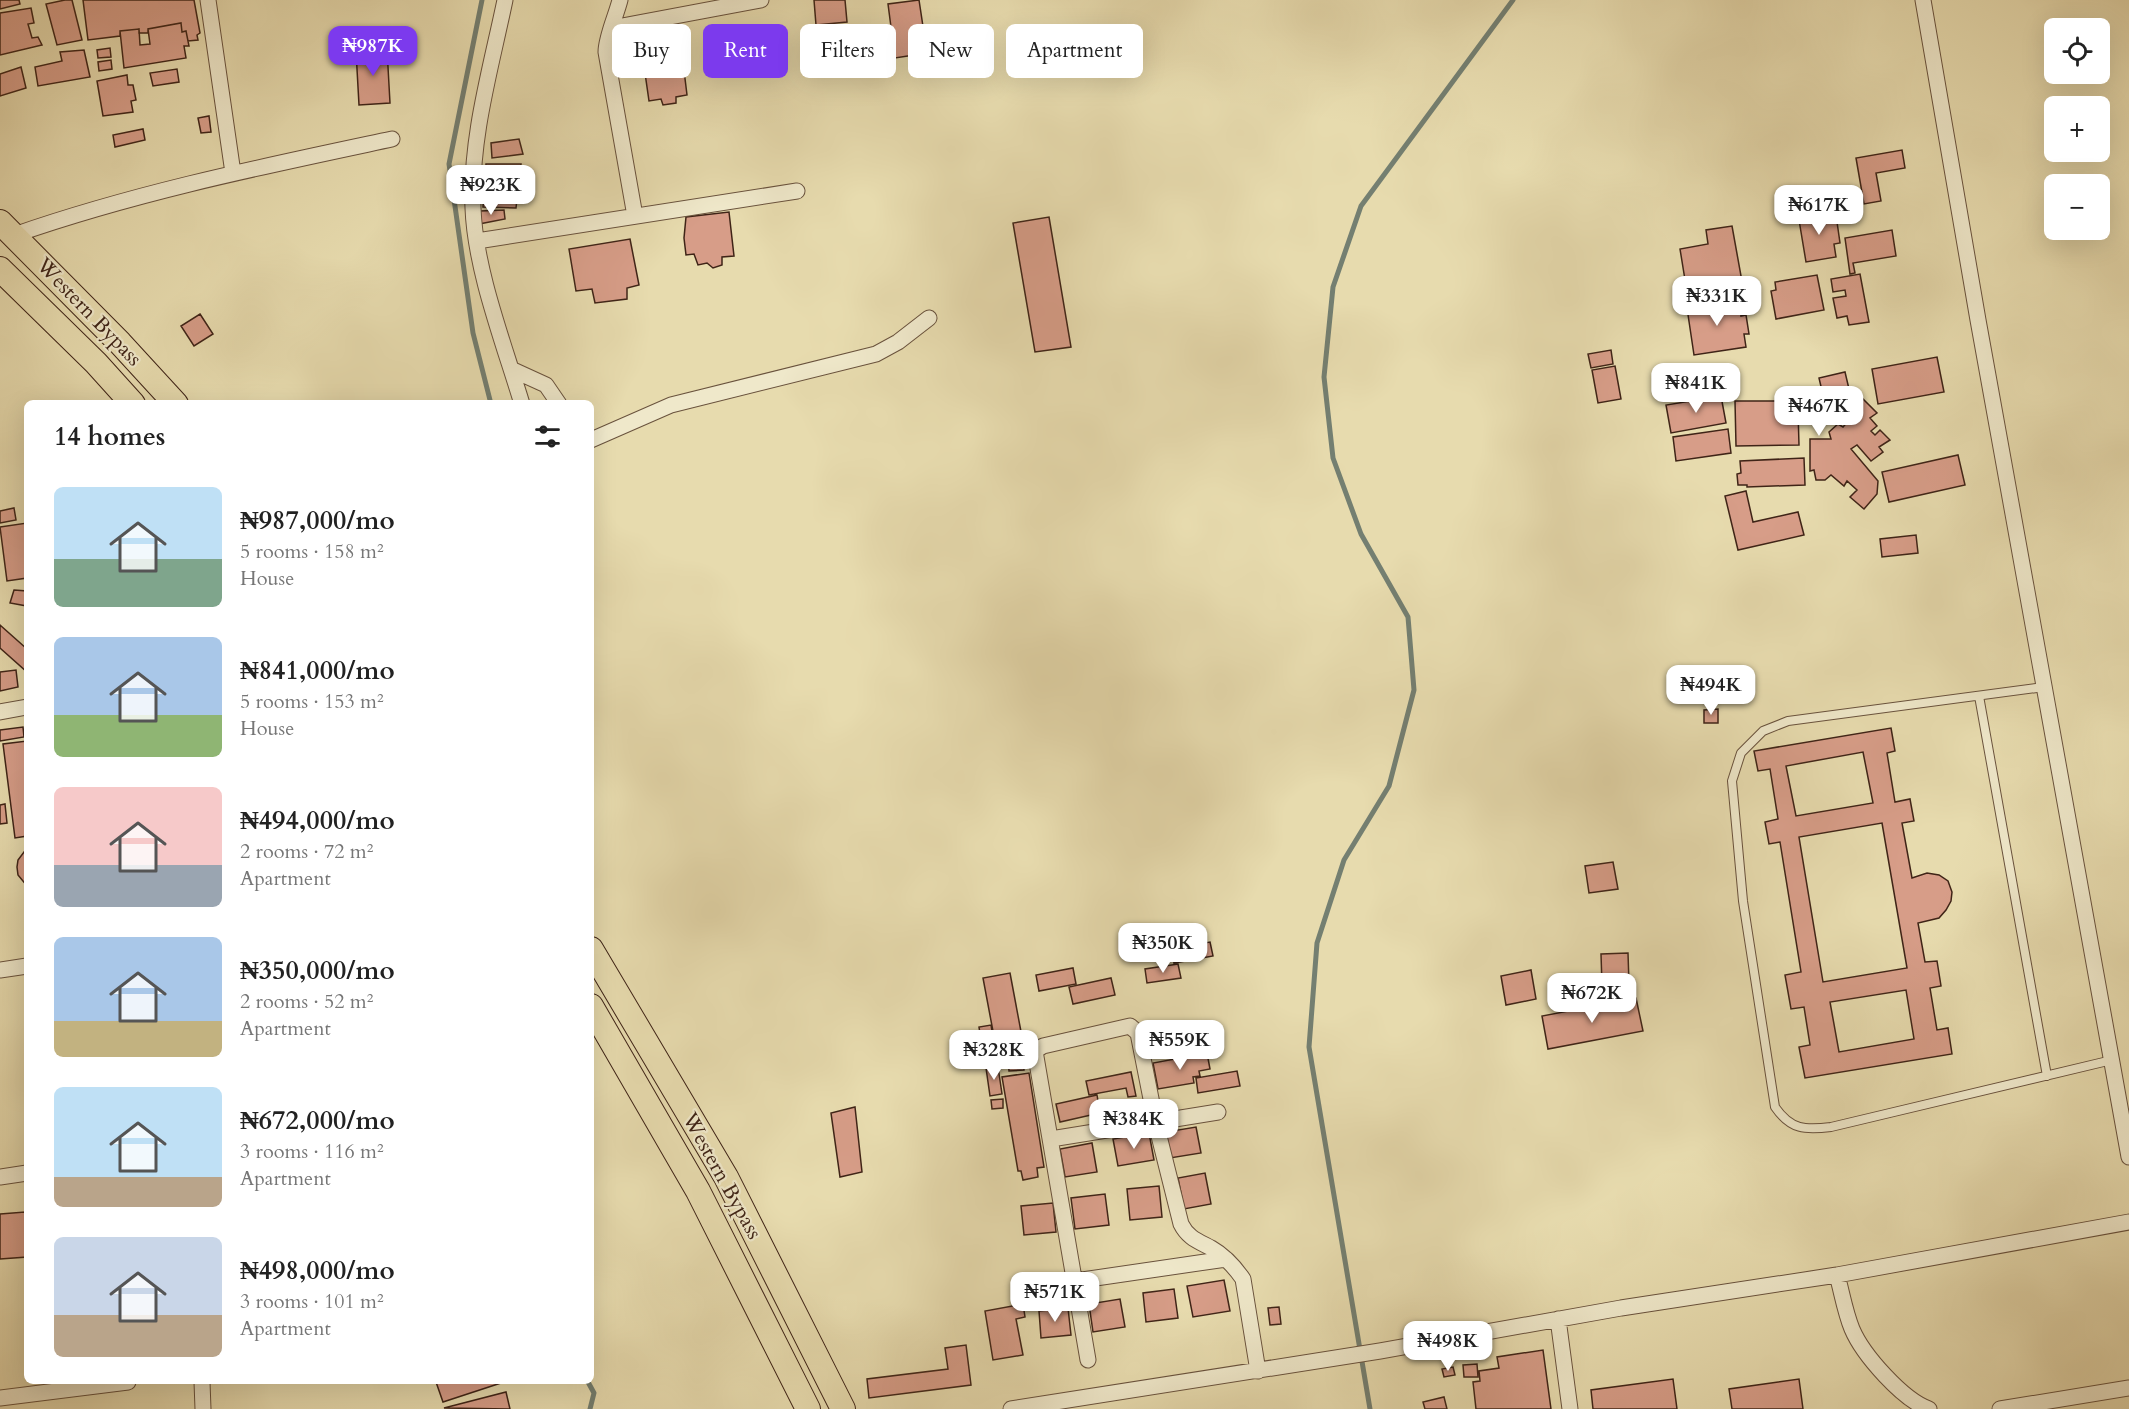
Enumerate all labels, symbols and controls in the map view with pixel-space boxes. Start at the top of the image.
map controls [2044,18,2110,240]
button: locate [2044,18,2110,84]
chip: Buy [612,24,691,78]
chip: Rent [703,24,788,78]
chip: Filters [800,24,896,78]
chip: New [908,24,994,78]
chip: Apartment [1006,24,1143,78]
pin: ₦987K [331,26,415,77]
text: ₦987K [342,32,404,59]
button: + [2044,96,2110,162]
pin: ₦923K [449,165,533,216]
text: ₦923K [460,171,522,198]
button: − [2044,174,2110,240]
pin: ₦617K [1777,185,1861,236]
text: ₦617K [1788,191,1850,218]
street label: Western Bypass [29,251,148,373]
pin: ₦331K [1675,276,1759,327]
text: ₦331K [1686,282,1748,309]
pin: ₦841K [1654,363,1738,414]
text: ₦841K [1665,369,1727,396]
pin: ₦467K [1777,386,1861,437]
text: ₦467K [1788,392,1850,419]
text: 14 homes [54,419,165,454]
icon: filters [531,420,564,453]
text: ₦987,000/mo [240,503,395,538]
icon: home [102,511,174,583]
text: 5 rooms · 158 m² [240,538,384,565]
text: House [240,565,294,592]
text: ₦841,000/mo [240,653,395,688]
icon: home [102,661,174,733]
pin: ₦494K [1669,665,1753,716]
text: ₦494K [1680,671,1742,698]
text: 5 rooms · 153 m² [240,688,384,715]
text: House [240,715,294,742]
text: ₦494,000/mo [240,803,395,838]
icon: home [102,811,174,883]
text: 2 rooms · 72 m² [240,838,373,865]
text: Apartment [240,865,331,892]
pin: ₦350K [1121,923,1205,974]
text: ₦350K [1132,929,1194,956]
text: ₦350,000/mo [240,953,395,988]
icon: home [102,961,174,1033]
pin: ₦672K [1550,973,1634,1024]
text: ₦672K [1561,979,1623,1006]
text: 2 rooms · 52 m² [240,988,373,1015]
text: Apartment [240,1015,331,1042]
pin: ₦559K [1138,1020,1222,1071]
text: ₦559K [1149,1026,1211,1053]
pin: ₦328K [952,1030,1036,1081]
text: ₦328K [963,1036,1025,1063]
pin: ₦384K [1092,1099,1176,1150]
text: ₦672,000/mo [240,1103,395,1138]
text: ₦384K [1103,1105,1165,1132]
street label: Western Bypass [675,1107,769,1245]
icon: home [102,1111,174,1183]
text: 3 rooms · 116 m² [240,1138,384,1165]
text: Apartment [240,1165,331,1192]
text: ₦498,000/mo [240,1253,395,1288]
icon: home [102,1261,174,1333]
pin: ₦571K [1013,1272,1097,1323]
text: ₦571K [1024,1278,1086,1305]
text: 3 rooms · 101 m² [240,1288,384,1315]
text: Apartment [240,1315,331,1342]
pin: ₦498K [1406,1321,1490,1372]
text: ₦498K [1417,1327,1479,1354]

